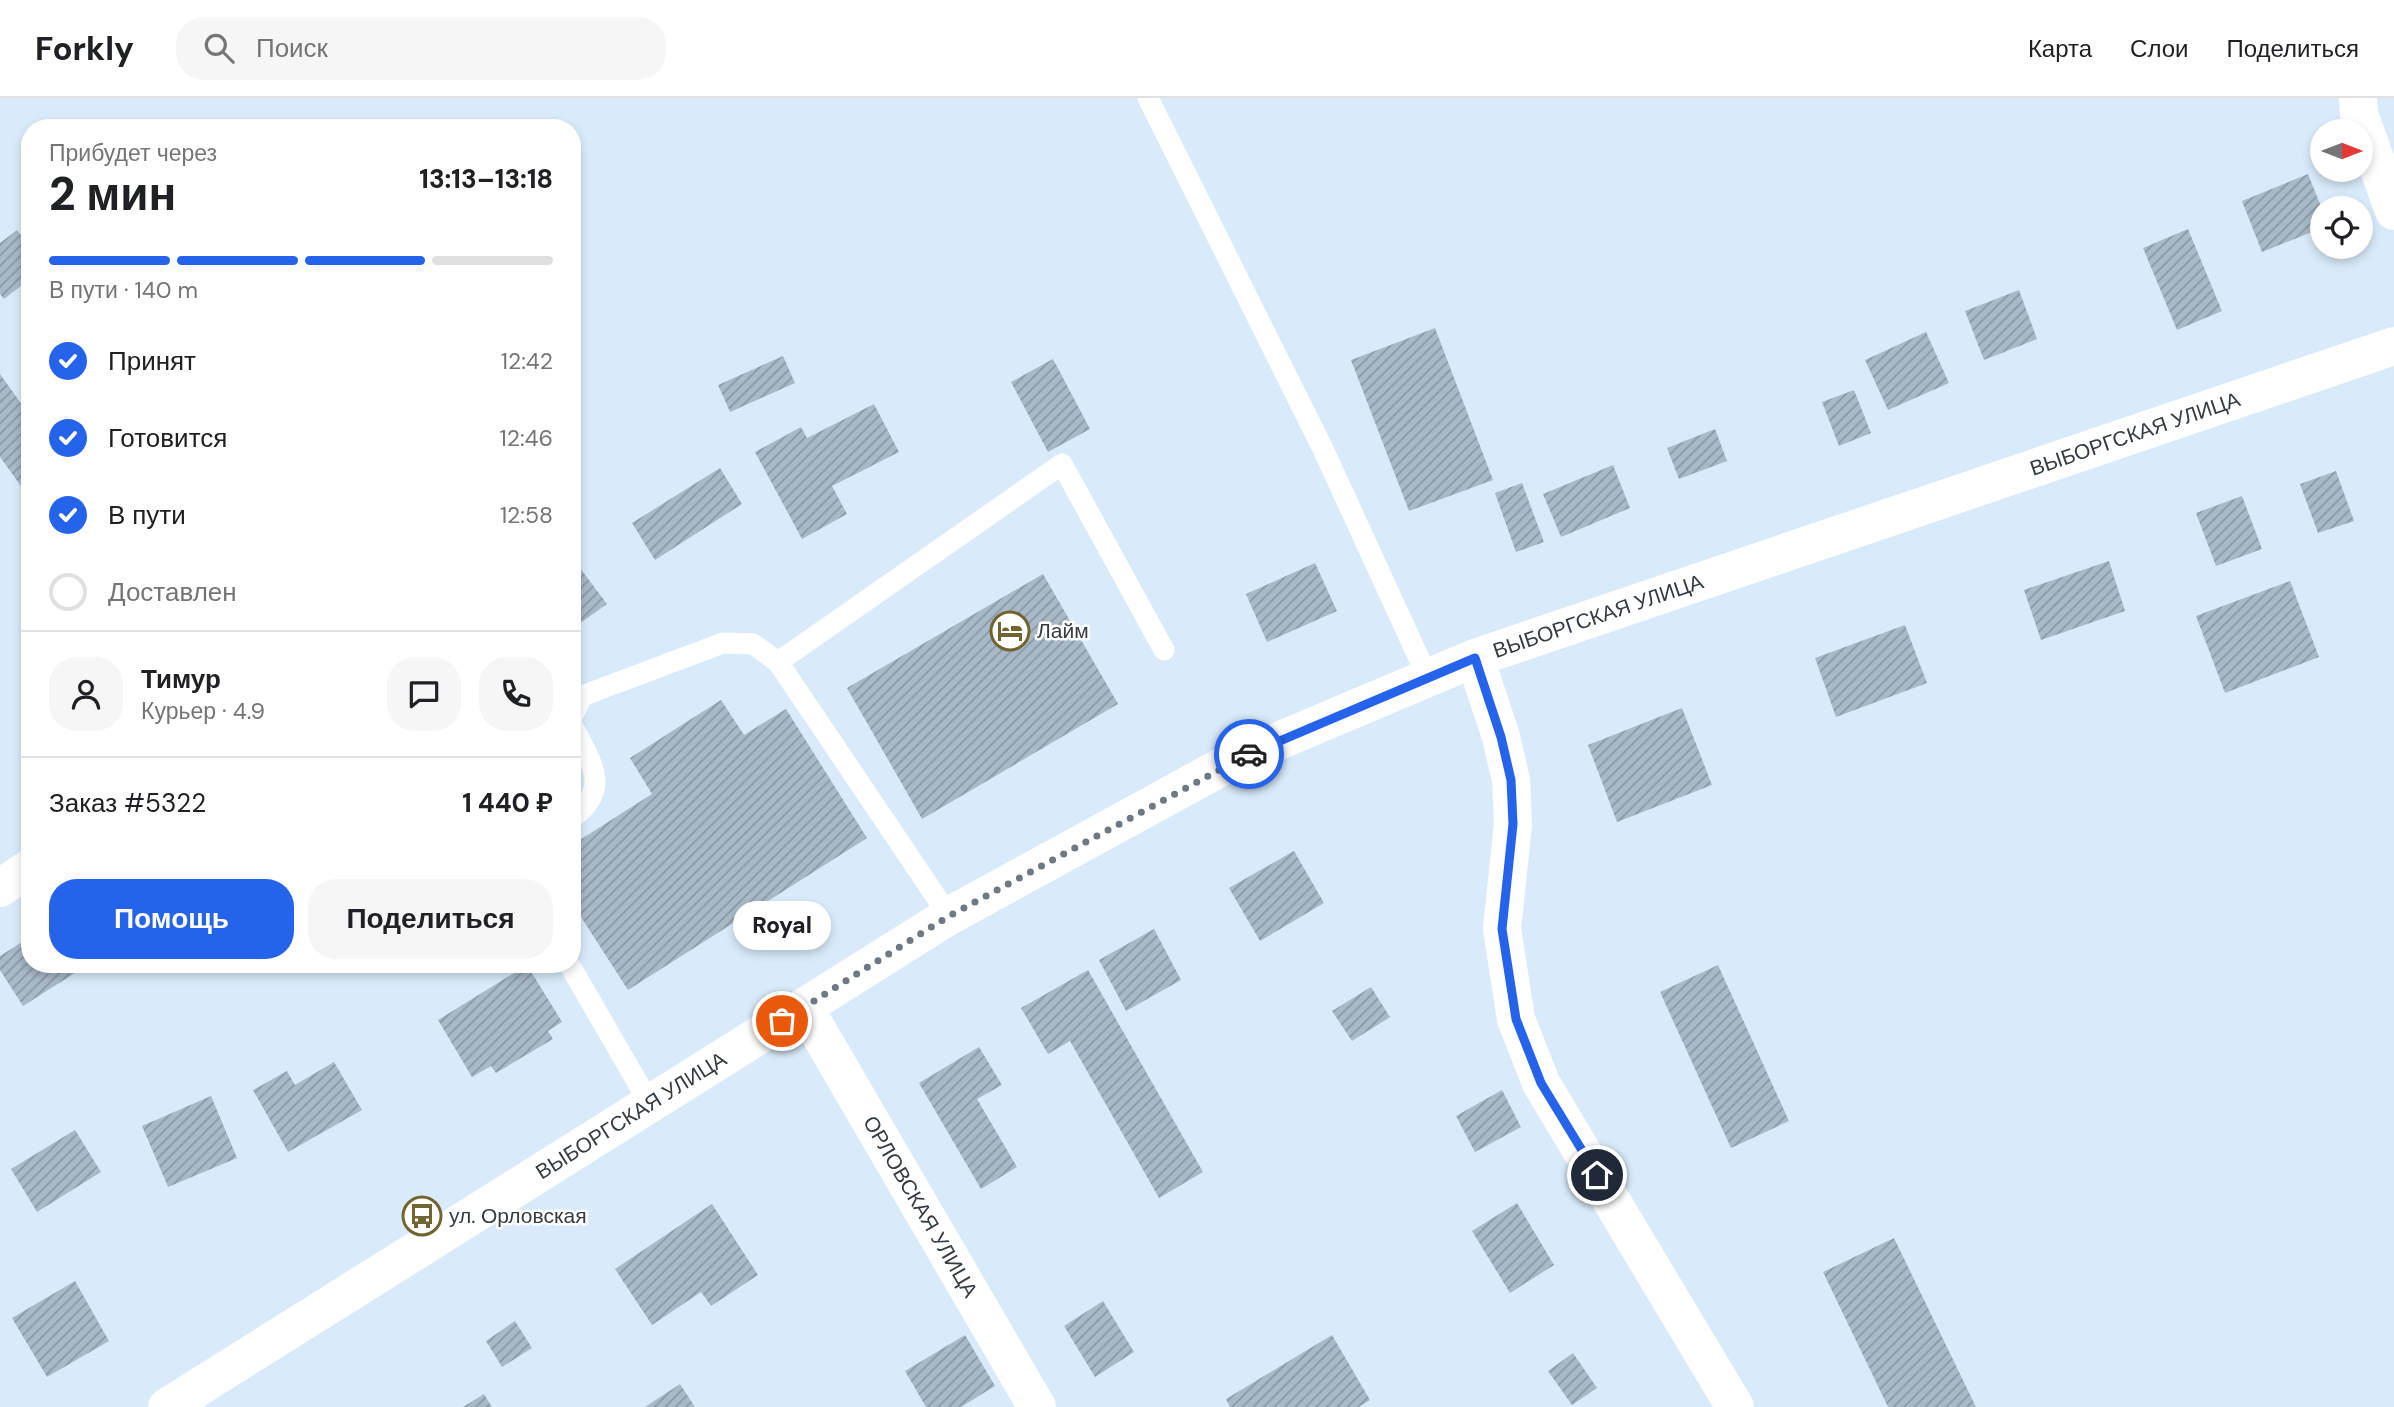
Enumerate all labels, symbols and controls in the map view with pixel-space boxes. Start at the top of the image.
search box [176,17,666,80]
text: Forkly [35,27,134,70]
icon: search [200,29,238,67]
text: Поиск [256,31,328,65]
text: Карта [2028,33,2092,64]
text: Слои [2130,33,2188,64]
text: Поделиться [2226,33,2359,64]
north arrow [2310,119,2373,182]
map controls [2310,119,2373,259]
text: Прибудет через [49,138,217,168]
text: 13:13–13:18 [419,162,553,196]
text: 2 мин [49,164,176,224]
button: locate [2310,196,2373,259]
text: В пути · 140 m [49,275,198,305]
icon: check [49,342,87,380]
text: Принят [108,344,196,378]
text: 12:42 [501,346,553,376]
street label: ВЫБОРГСКАЯ УЛИЦА [2026,385,2244,483]
icon: check [49,419,87,457]
text: Готовится [108,421,227,455]
text: 12:46 [500,423,553,453]
icon: check [49,496,87,534]
text: В пути [108,498,186,532]
text: 12:58 [500,500,553,530]
street label: ВЫБОРГСКАЯ УЛИЦА [1489,568,1707,665]
text: Доставлен [108,575,237,609]
hotel icon: Лайм [989,610,1031,652]
place label: Лайм [1037,617,1089,645]
button: person [49,657,123,731]
button: chat [387,657,461,731]
button: phone [479,657,553,731]
text: Тимур [141,662,221,696]
text: Курьер · 4.9 [141,696,265,726]
courier [1214,719,1284,789]
icon: car [1230,735,1268,773]
text: Заказ #5322 [49,786,206,820]
text: 1 440 ₽ [462,786,553,820]
button: Помощь [49,879,294,959]
button: Поделиться [308,879,553,959]
callout: Royal [733,902,831,951]
text: Royal [752,910,812,940]
pin [752,991,812,1051]
icon: bag [763,1002,801,1040]
street label: ВЫБОРГСКАЯ УЛИЦА [530,1045,732,1186]
street label: ОРЛОВСКАЯ УЛИЦА [856,1111,984,1303]
pin [1567,1145,1627,1205]
icon: home [1578,1156,1616,1194]
bus stop icon: ул. Орловская [401,1195,443,1237]
place label: ул. Орловская [449,1202,587,1230]

